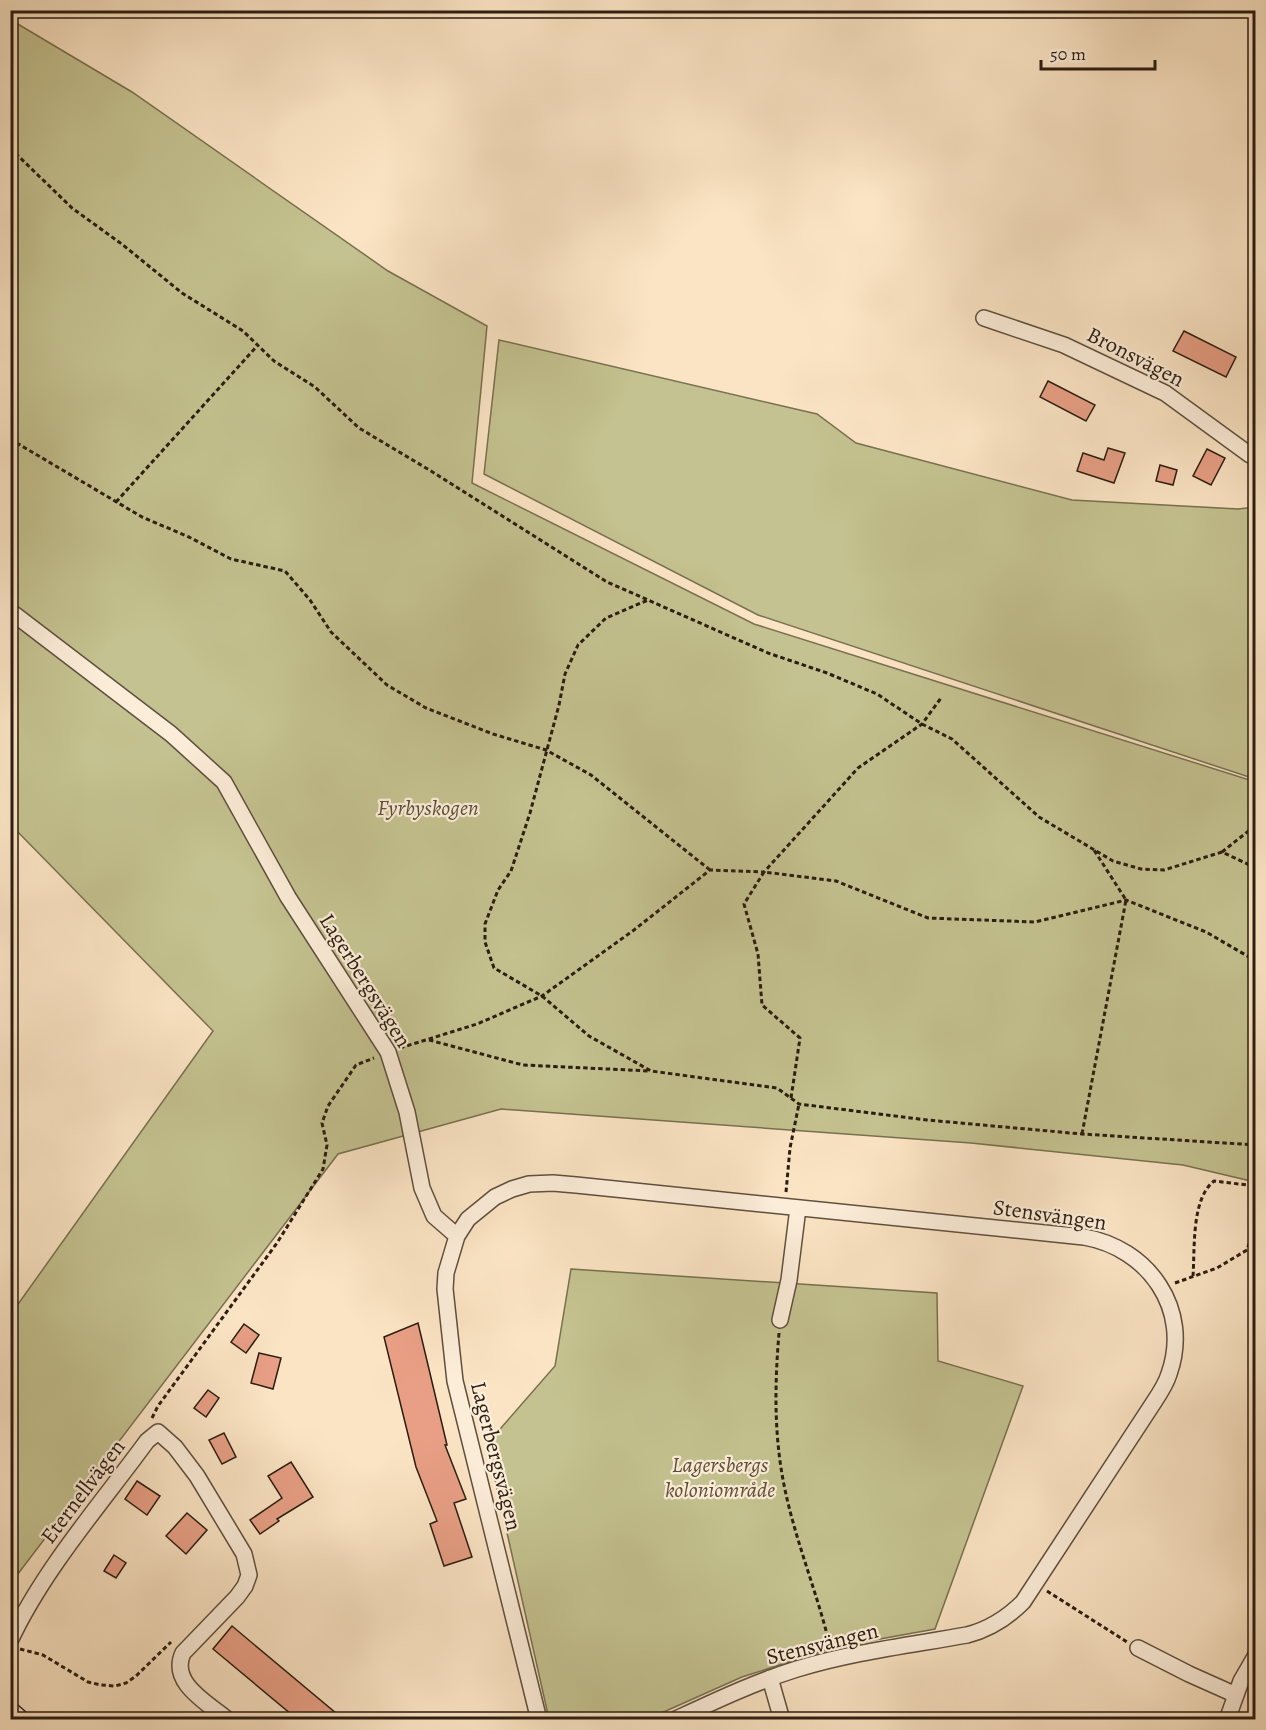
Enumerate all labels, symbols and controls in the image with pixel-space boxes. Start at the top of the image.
scale bar [1041,33,1155,71]
text: 50 m [1050,42,1086,66]
street label: Bronsvägen [1082,320,1189,394]
park label: Fyrbyskogen [377,793,479,823]
street label: Lagerbergsvägen [312,908,418,1053]
street label: Stensvängen [991,1192,1109,1238]
street label: Lagerbergsvägen [463,1379,529,1534]
street label: Eternellvägen [34,1433,132,1550]
park label: Lagersbergs koloniområde [665,1450,775,1505]
street label: Stensvängen [763,1616,881,1672]

